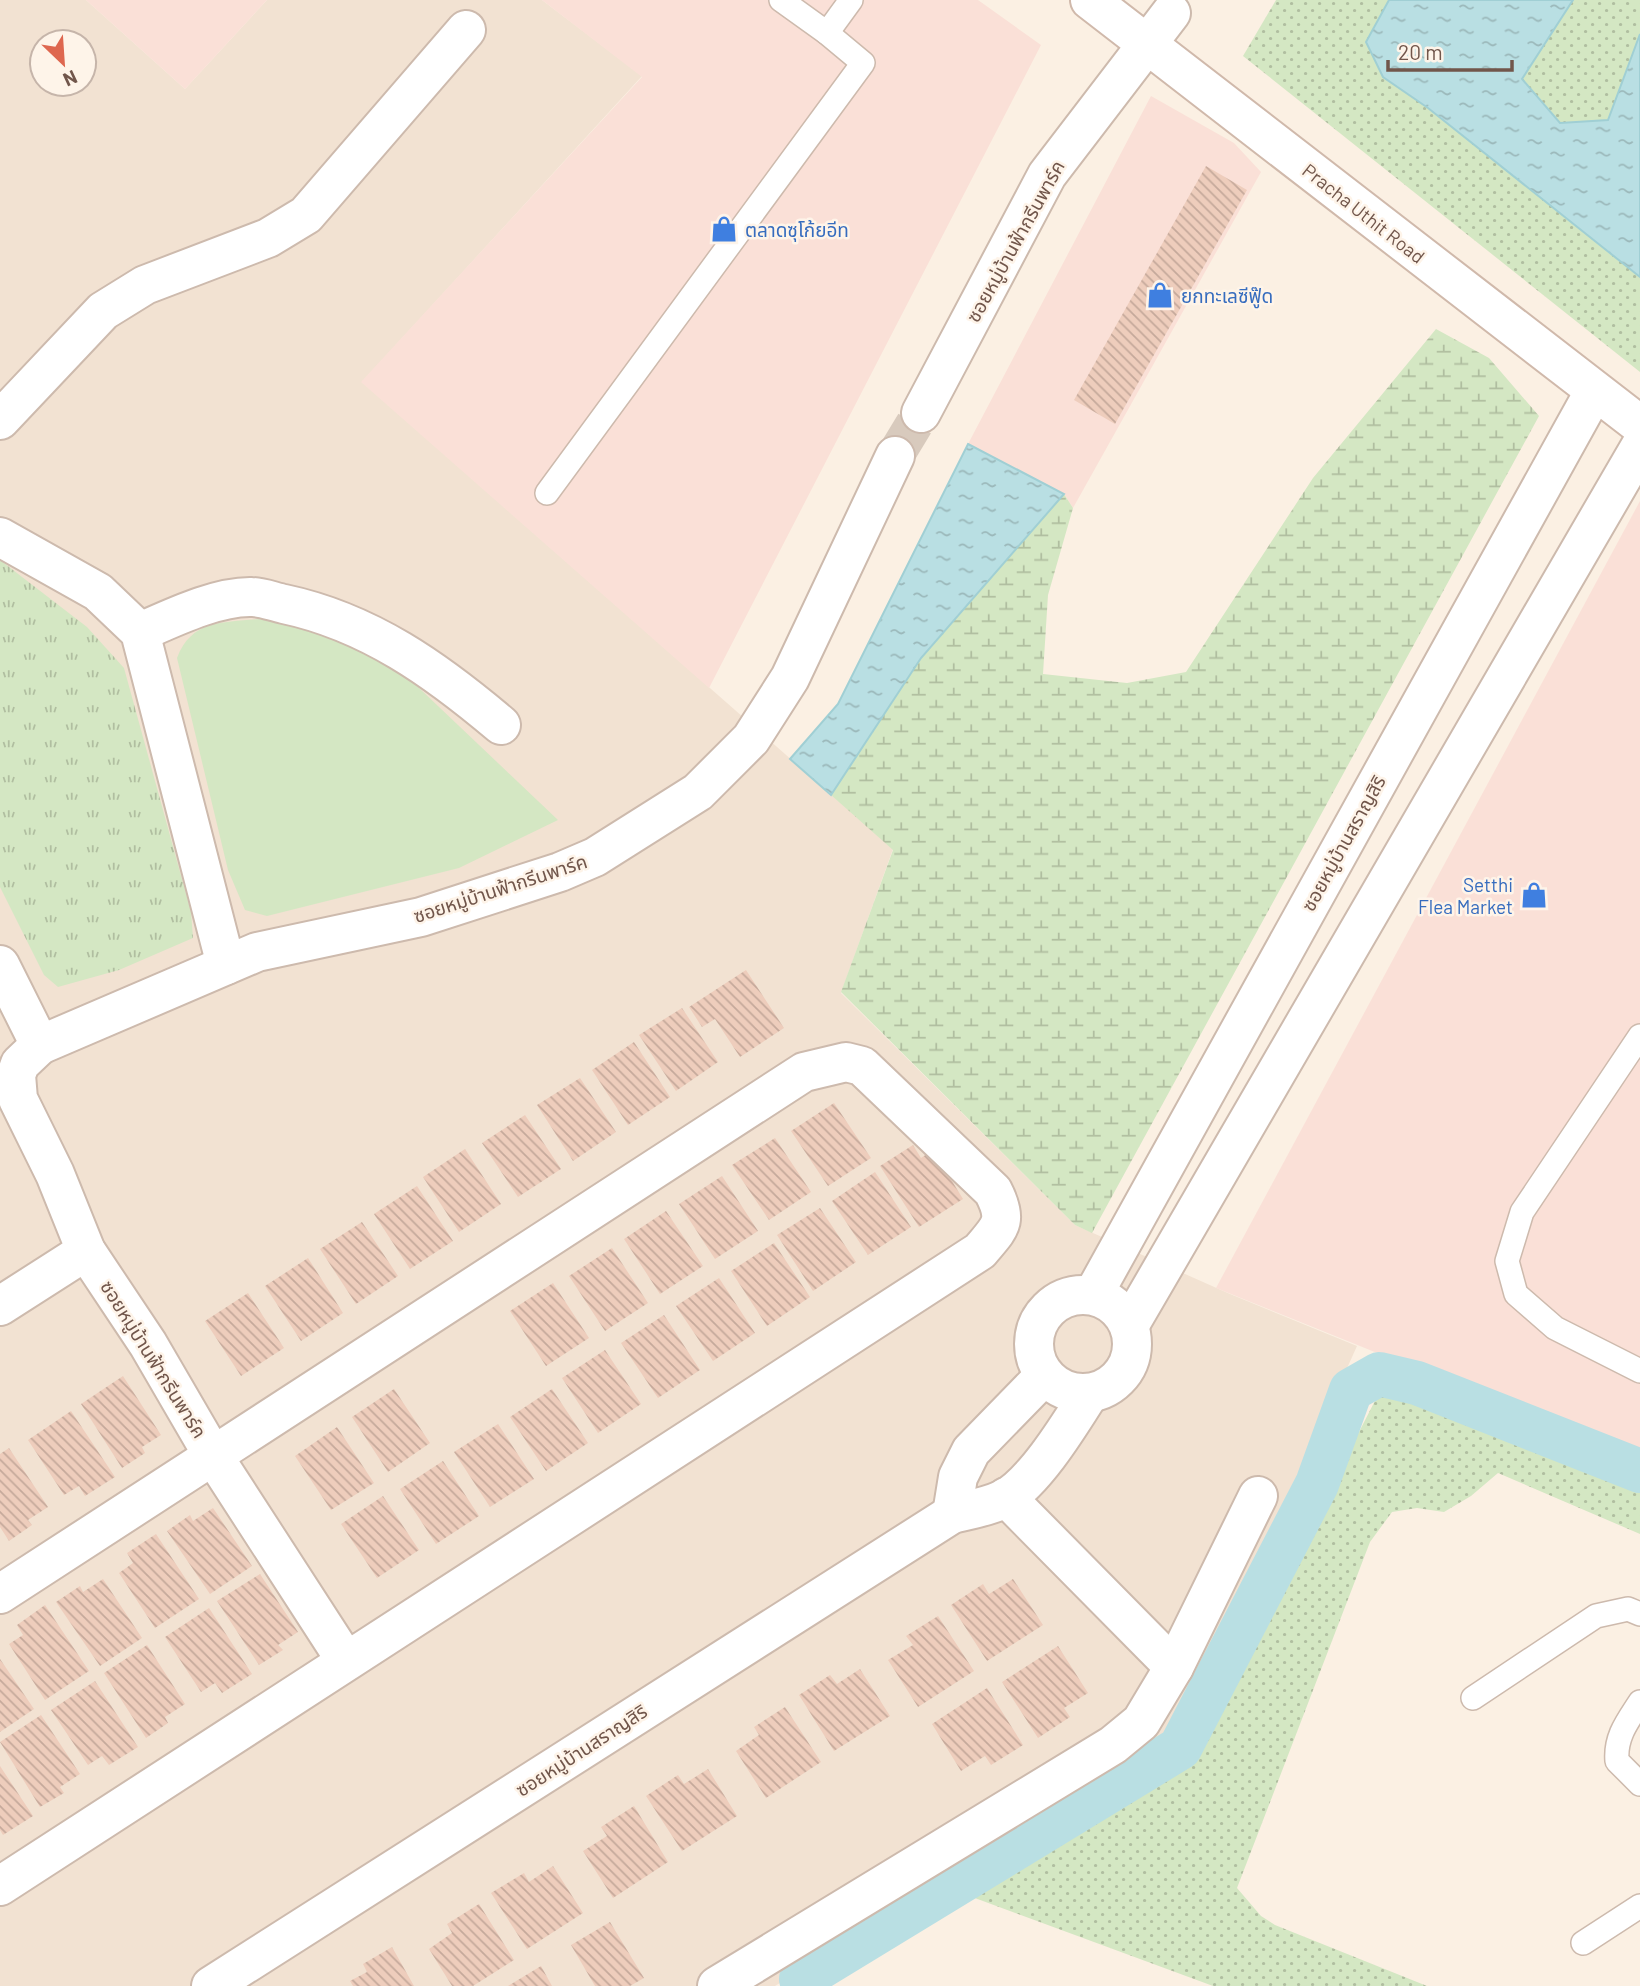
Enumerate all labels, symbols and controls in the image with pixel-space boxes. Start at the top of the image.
north arrow [28,28,98,98]
scale bar [1388,28,1512,72]
text: 20 m [1398,39,1443,64]
text: N [60,66,81,92]
street label: ซอยหมู่บ้านฟ้ากรีนพาร์ค [961,156,1071,327]
street label: Pracha Uthit Road [1298,158,1430,268]
shop icon: ตลาดซุโก้ยอีท [709,214,739,244]
place label: ตลาดซุโก้ยอีท [745,218,849,242]
shop icon: ยกทะเลซีฟู๊ด [1145,280,1175,310]
place label: ยกทะเลซีฟู๊ด [1181,284,1273,309]
street label: ซอยหมู่บ้านสราญสิริ [1296,771,1392,916]
street label: ซอยหมู่บ้านฟ้ากรีนพาร์ค [410,849,590,929]
place label: Setthi Flea Market [1418,873,1513,918]
shop icon: Setthi Flea Market [1519,880,1549,910]
street label: ซอยหมู่บ้านฟ้ากรีนพาร์ค [95,1276,212,1443]
street label: ซอยหมู่บ้านสราญสิริ [511,1699,652,1803]

